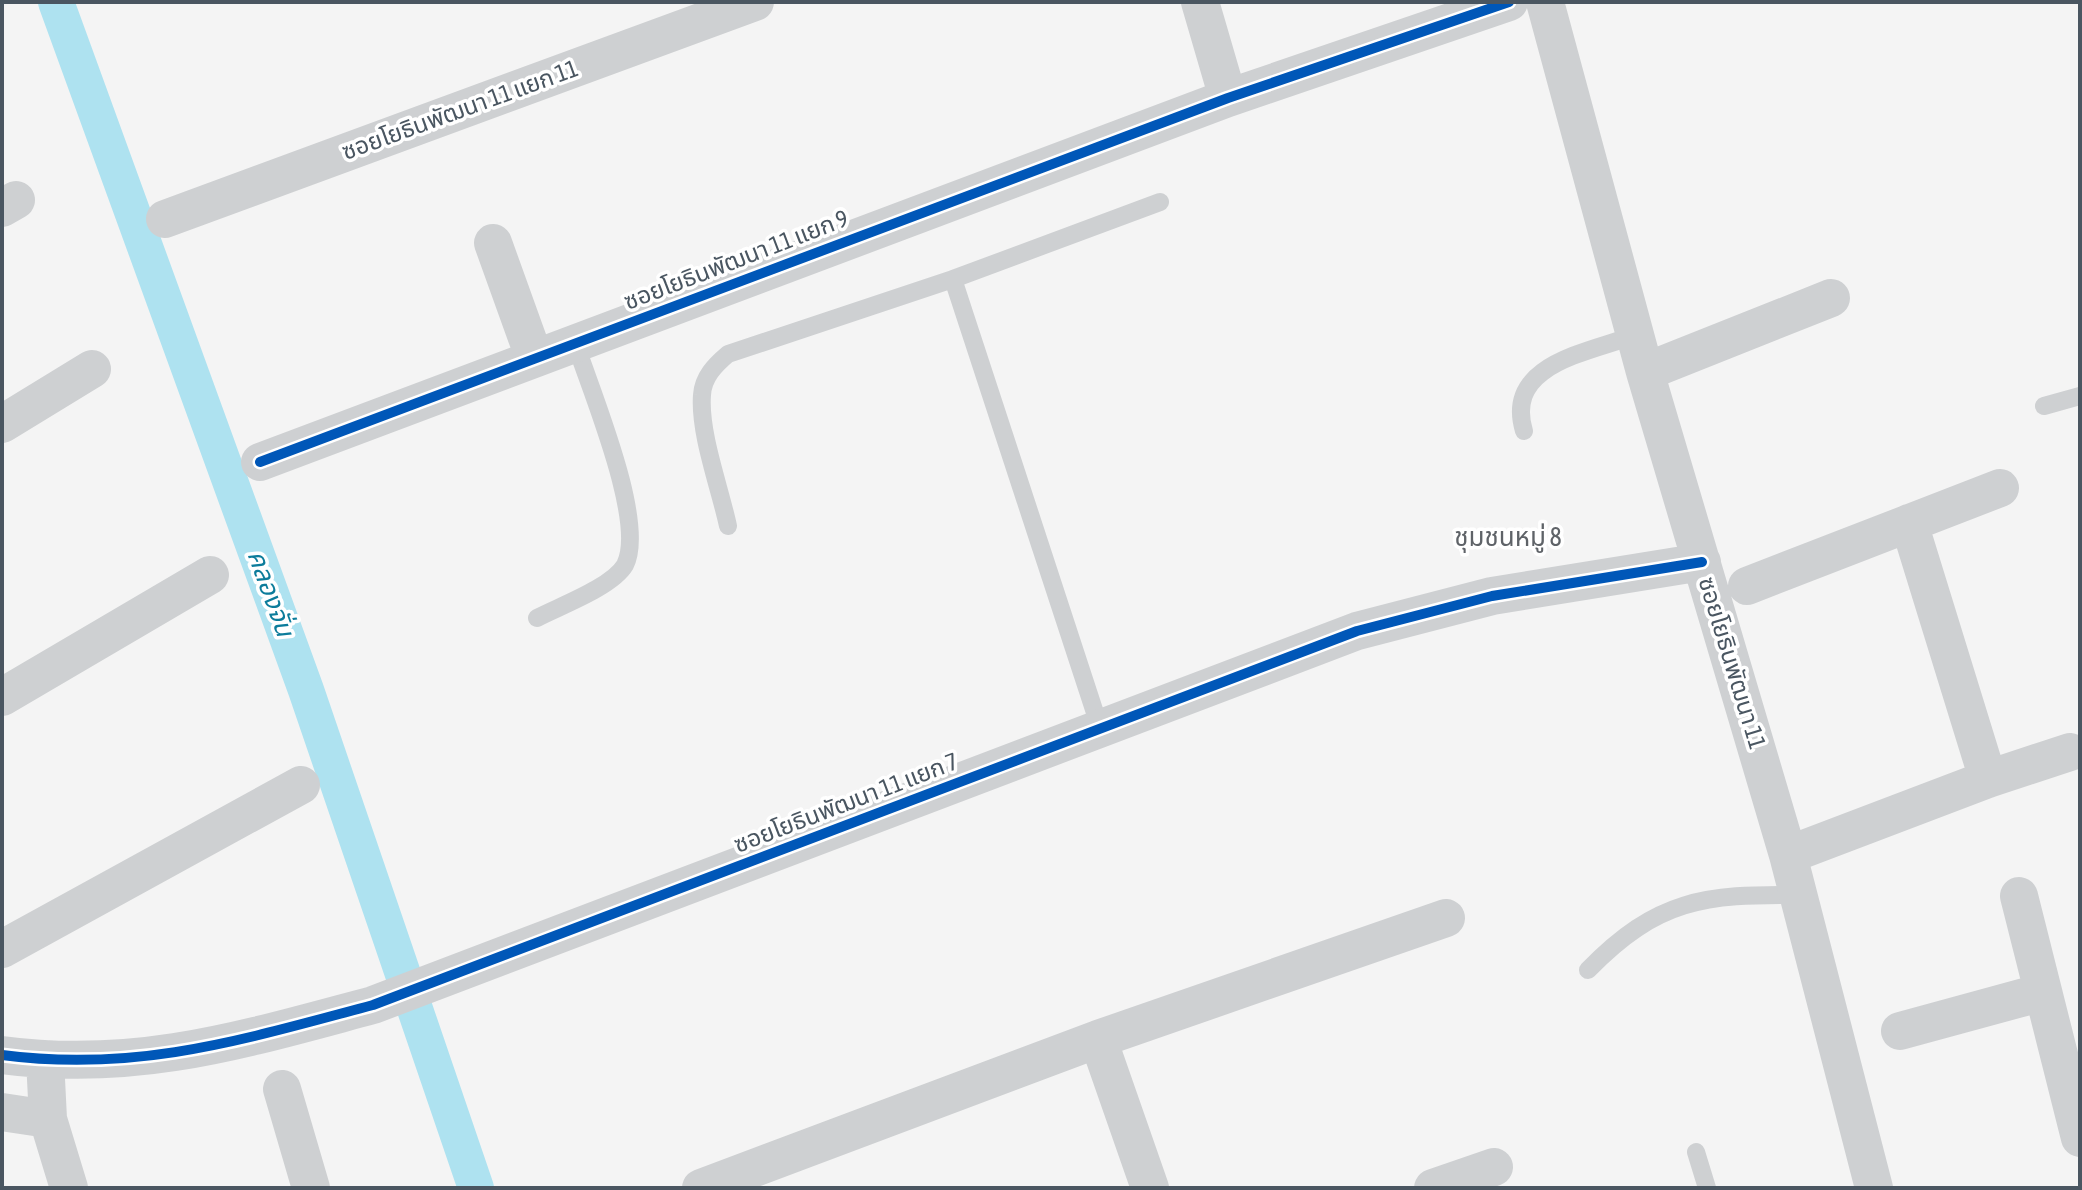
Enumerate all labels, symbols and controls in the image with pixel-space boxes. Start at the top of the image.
street label: ซอยโยธินพัฒนา 11 แยก 11 [338,54,582,165]
street label: ซอยโยธินพัฒนา 11 แยก 9 [620,204,852,315]
district label: ชุมชนหมู่ 8 [1454,522,1562,553]
water label: คลองจั่น [242,545,303,642]
street label: ซอยโยธินพัฒนา 11 [1693,573,1772,752]
street label: ซอยโยธินพัฒนา 11 แยก 7 [730,747,962,858]

